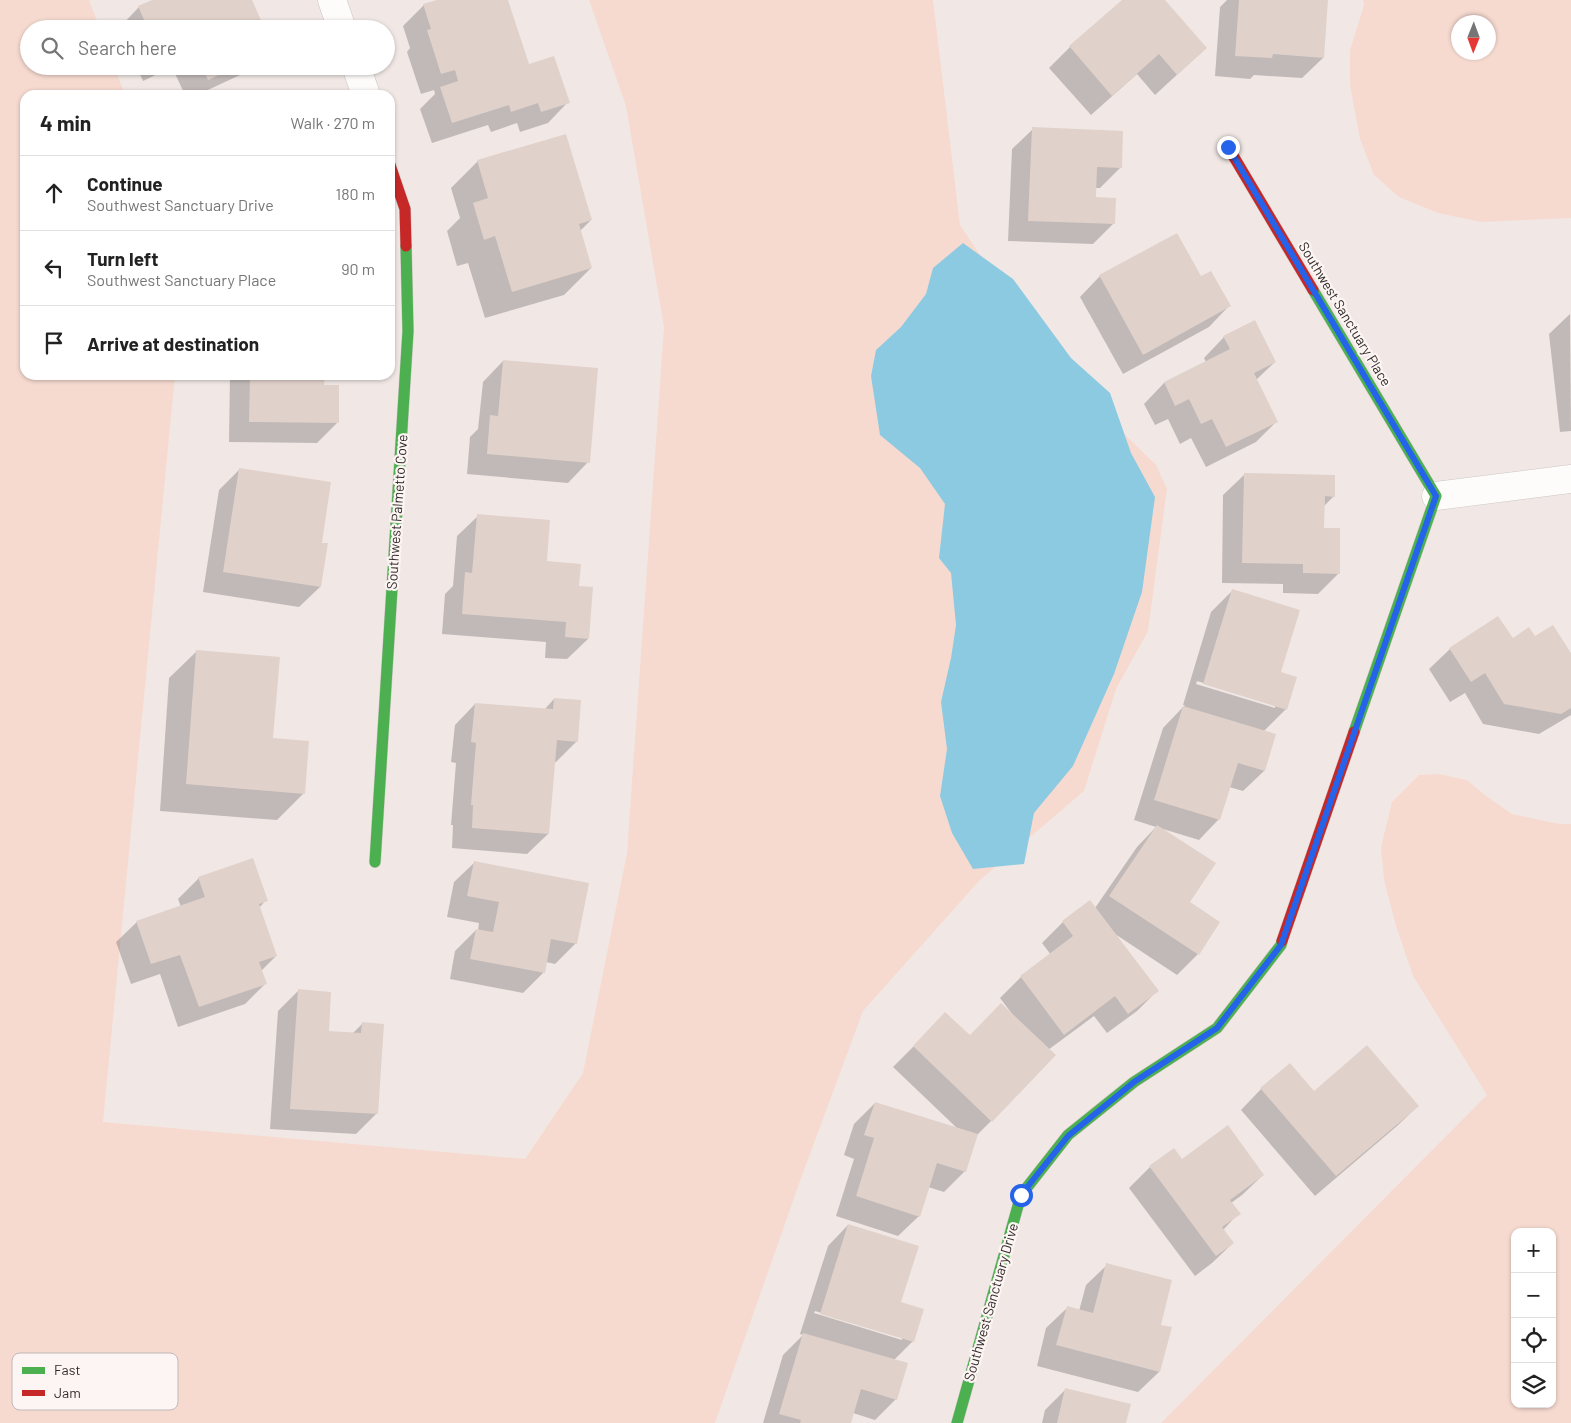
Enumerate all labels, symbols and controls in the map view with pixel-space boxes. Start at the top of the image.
north arrow [1451,15,1496,60]
search box [20,20,395,75]
icon: search [38,34,66,62]
text: Search here [78,36,177,59]
text: 4 min [40,110,91,135]
text: Walk · 270 m [290,113,375,132]
route end [1217,136,1240,159]
text: Continue [87,172,163,195]
icon: ahead [40,179,68,207]
text: 180 m [336,184,375,203]
text: Southwest Sanctuary Drive [87,195,274,214]
street label: Southwest Sanctuary Place [1296,238,1395,389]
text: Turn left [87,247,158,270]
icon: left [40,254,68,282]
text: 90 m [341,259,375,278]
text: Southwest Sanctuary Place [87,270,276,289]
icon: arrive [40,329,68,357]
text: Arrive at destination [87,332,259,355]
street label: Southwest Palmetto Cove [383,434,410,590]
route start [1010,1184,1033,1207]
street label: Southwest Sanctuary Drive [960,1221,1021,1383]
map controls [1511,1228,1556,1408]
button: + [1511,1228,1556,1273]
button: − [1511,1273,1556,1318]
button: locate [1511,1318,1556,1363]
legend [12,1353,178,1410]
text: Fast [54,1361,80,1378]
button: layers [1511,1363,1556,1408]
text: Jam [54,1384,81,1401]

